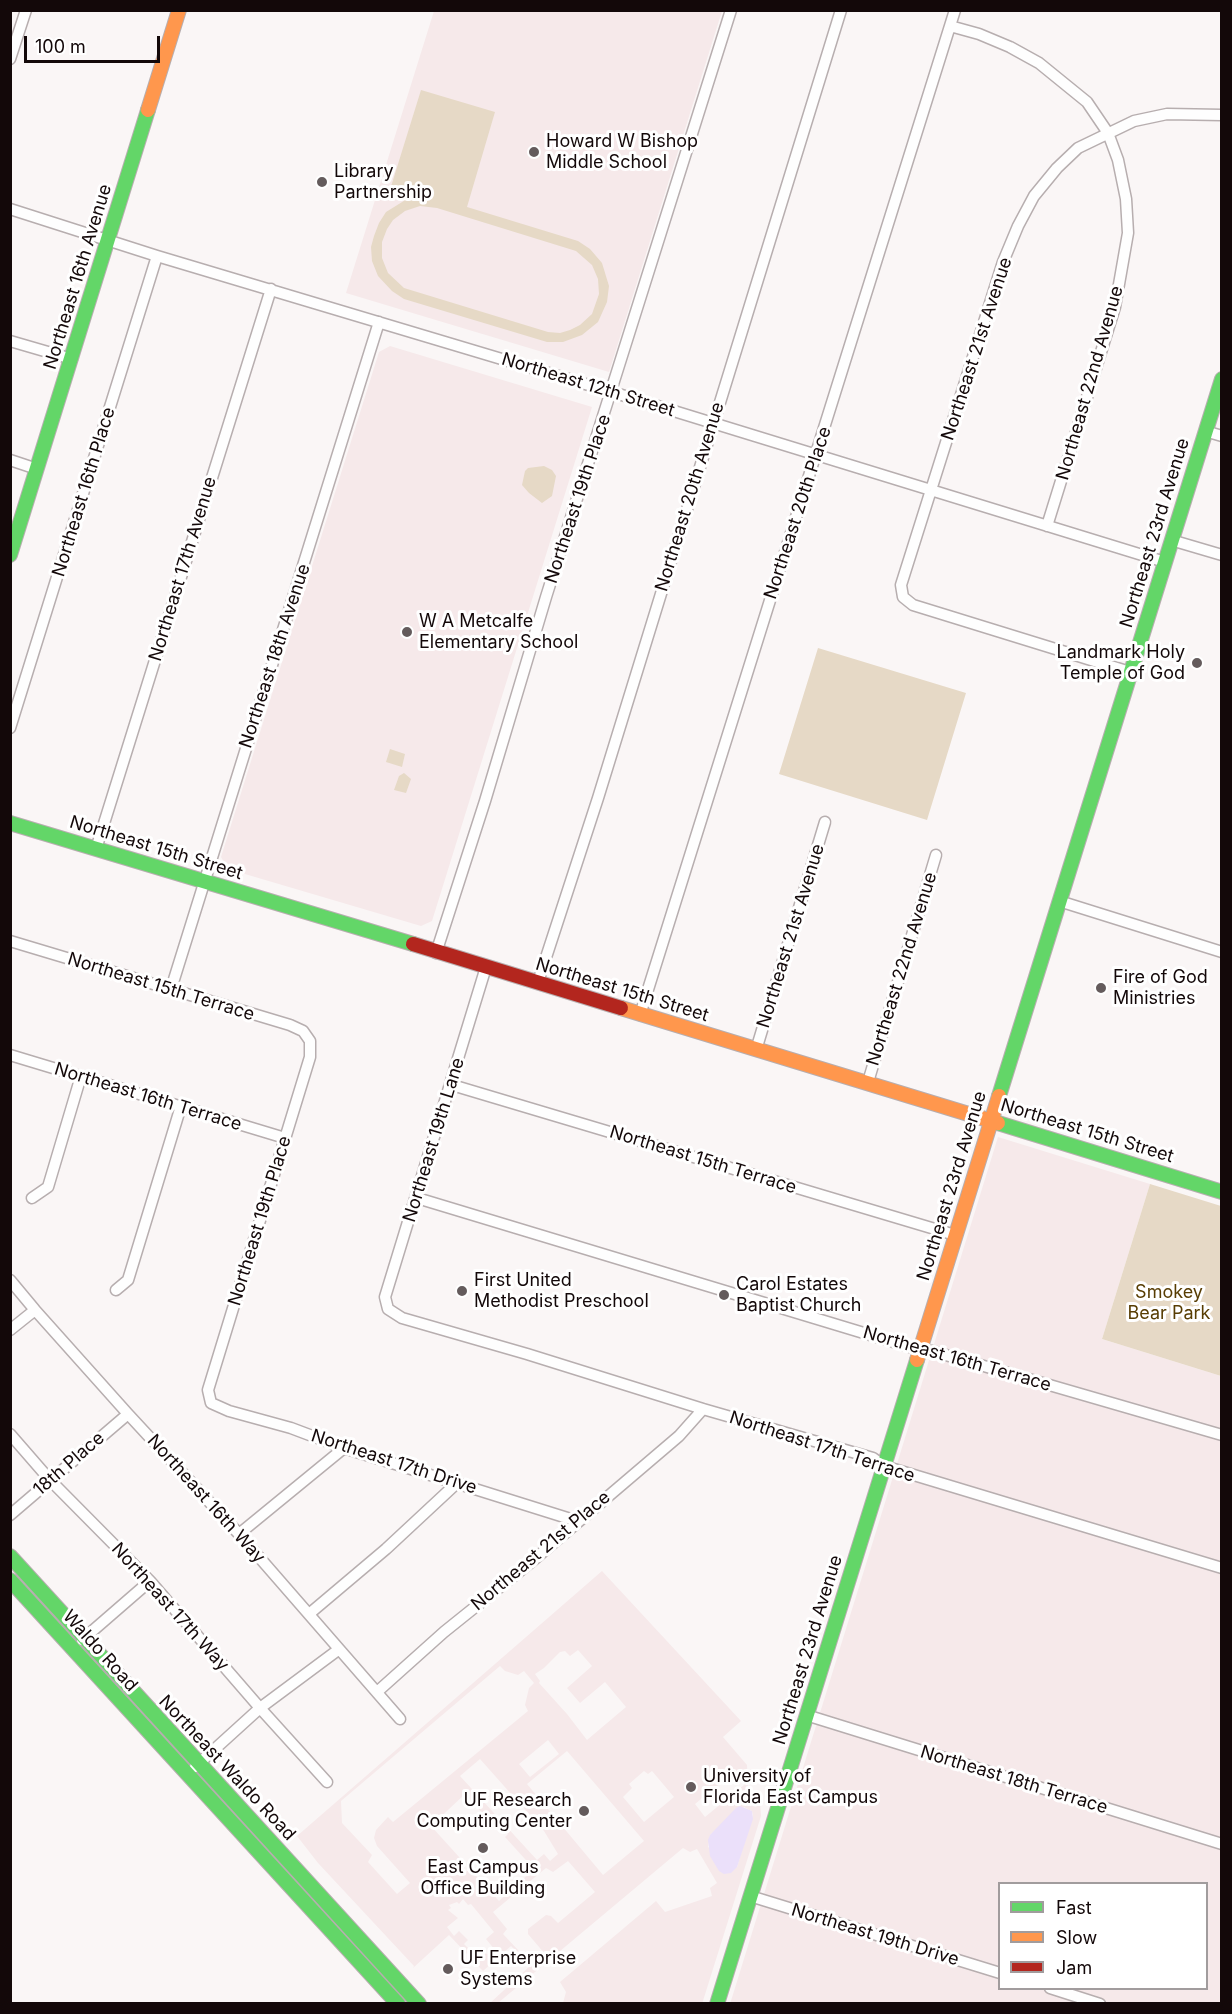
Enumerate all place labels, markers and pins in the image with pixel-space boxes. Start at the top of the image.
place label: Howard W Bishop Middle School [546,131,698,174]
marker: Howard W Bishop Middle School [527,145,541,159]
place label: Library Partnership [334,161,432,204]
marker: Library Partnership [315,175,329,189]
place label: W A Metcalfe Elementary School [419,611,578,654]
marker: W A Metcalfe Elementary School [400,625,414,639]
place label: Landmark Holy Temple of God [1056,642,1185,684]
marker: Landmark Holy Temple of God [1190,656,1204,670]
place label: Fire of God Ministries [1113,967,1208,1010]
marker: Fire of God Ministries [1094,981,1108,995]
place label: First United Methodist Preschool [474,1270,649,1312]
place label: Carol Estates Baptist Church [736,1274,861,1316]
marker: First United Methodist Preschool [455,1284,469,1298]
marker: Carol Estates Baptist Church [717,1288,731,1302]
place label: University of Florida East Campus [703,1766,878,1808]
marker: University of Florida East Campus [684,1780,698,1794]
place label: UF Research Computing Center [416,1790,572,1832]
marker: UF Research Computing Center [577,1804,591,1818]
marker: East Campus Office Building [476,1841,490,1855]
place label: East Campus Office Building [421,1857,545,1900]
place label: UF Enterprise Systems [460,1948,576,1990]
marker: UF Enterprise Systems [441,1962,455,1976]

